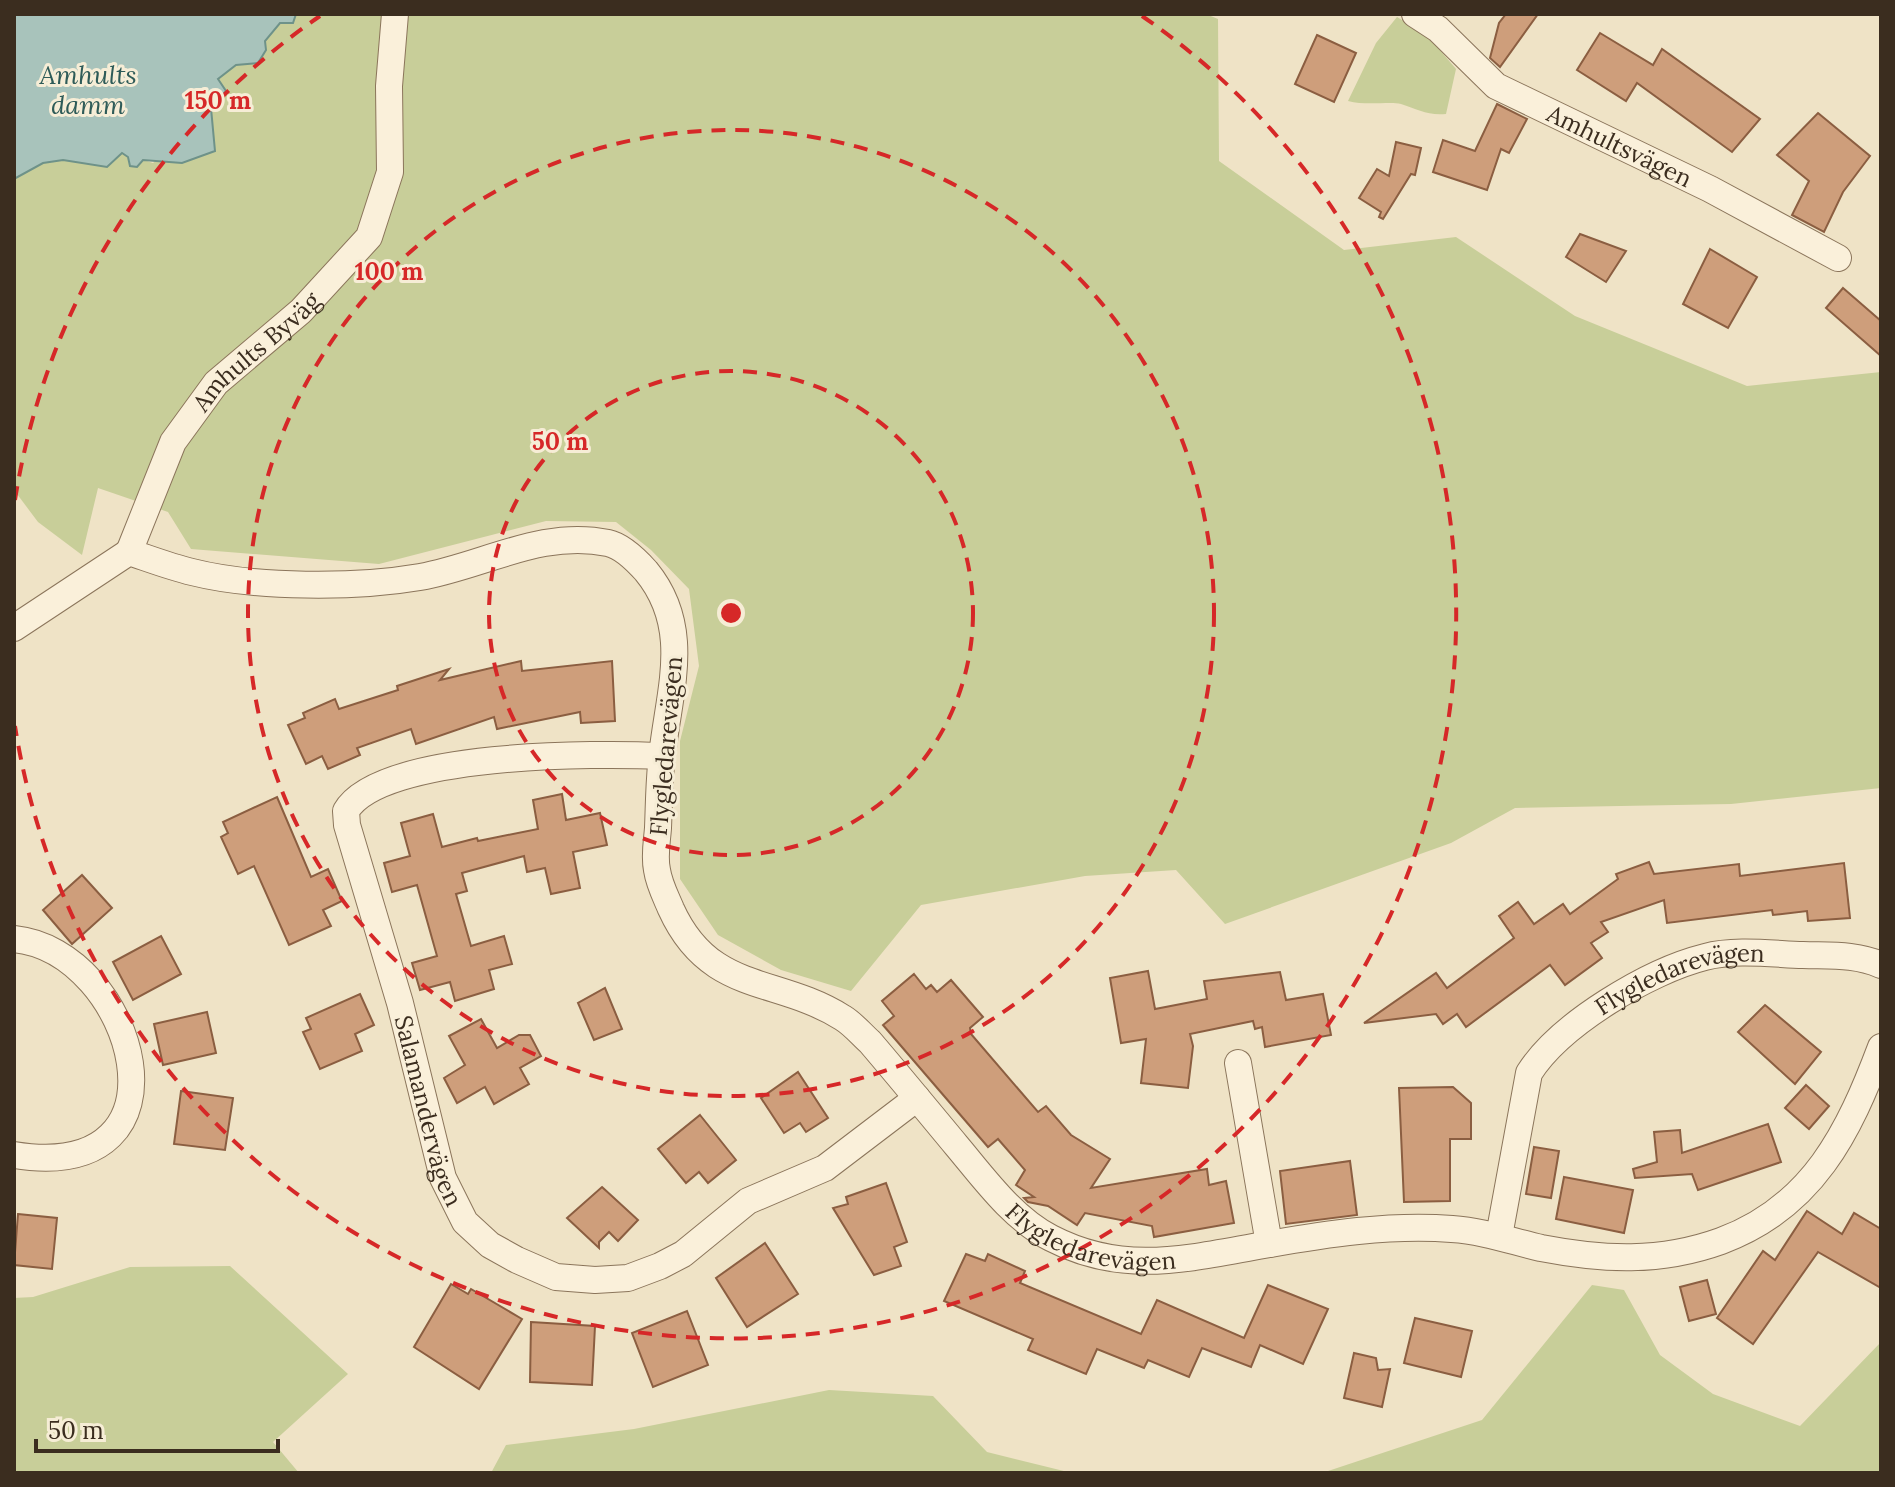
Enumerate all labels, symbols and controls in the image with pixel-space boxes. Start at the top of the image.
water label: Amhults damm [38,58,137,121]
text: 150 m [185,85,251,116]
street label: Amhultsvägen [1541,97,1697,194]
text: 100 m [355,256,423,287]
street label: Amhults Byväg [185,285,327,418]
text: 50 m [532,426,588,457]
centre of rings [717,599,745,627]
street label: Flygledarevägen [643,655,689,837]
street label: Flygledarevägen [1589,937,1765,1022]
street label: Salamandervägen [388,1012,470,1211]
street label: Flygledarevägen [999,1196,1177,1276]
scale bar [36,1403,278,1453]
text: 50 m [48,1415,104,1446]

